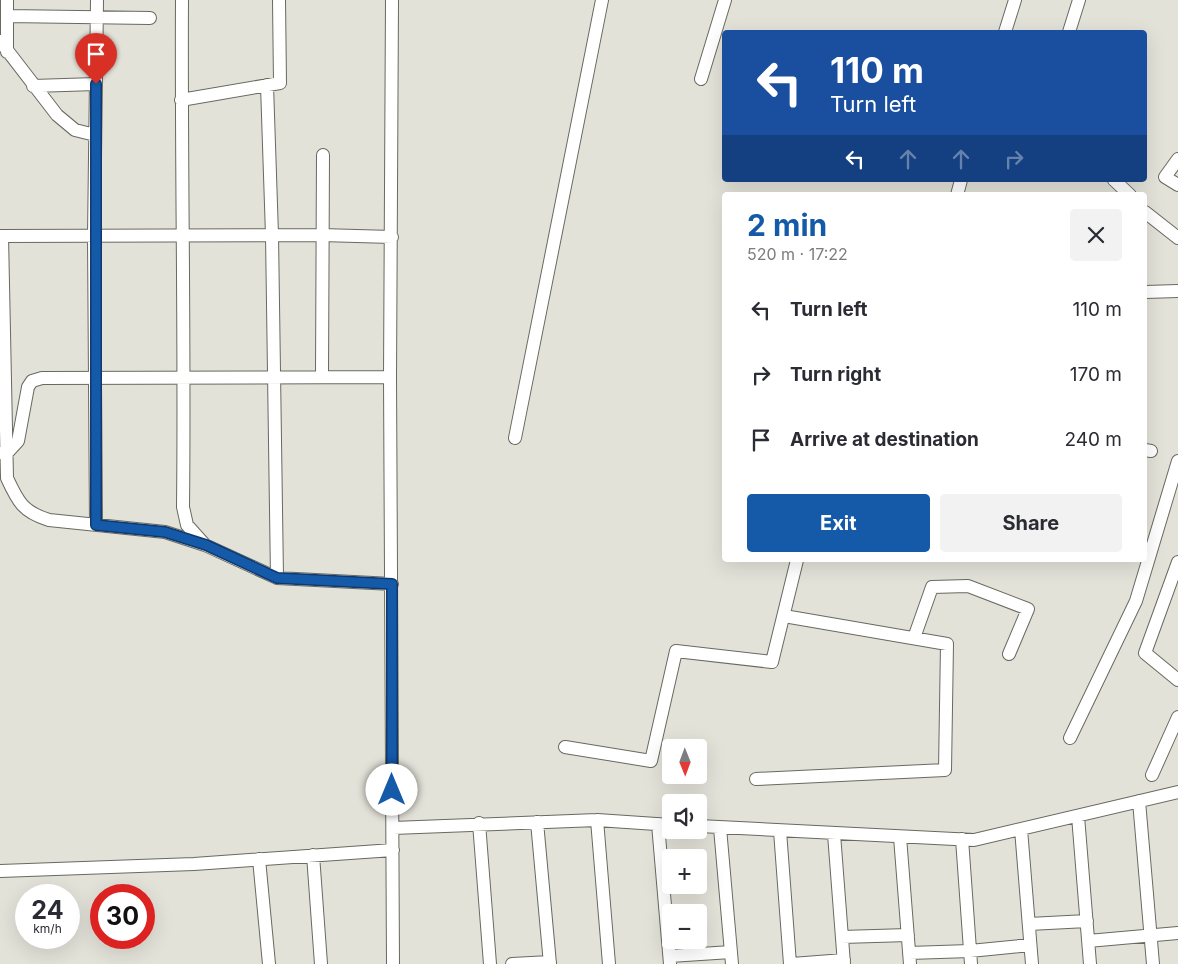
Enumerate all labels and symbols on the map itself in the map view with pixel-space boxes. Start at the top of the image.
pin [75,33,117,84]
north arrow [662,739,708,784]
position arrow [365,763,417,815]
speed limit sign: 30 [90,884,155,949]

